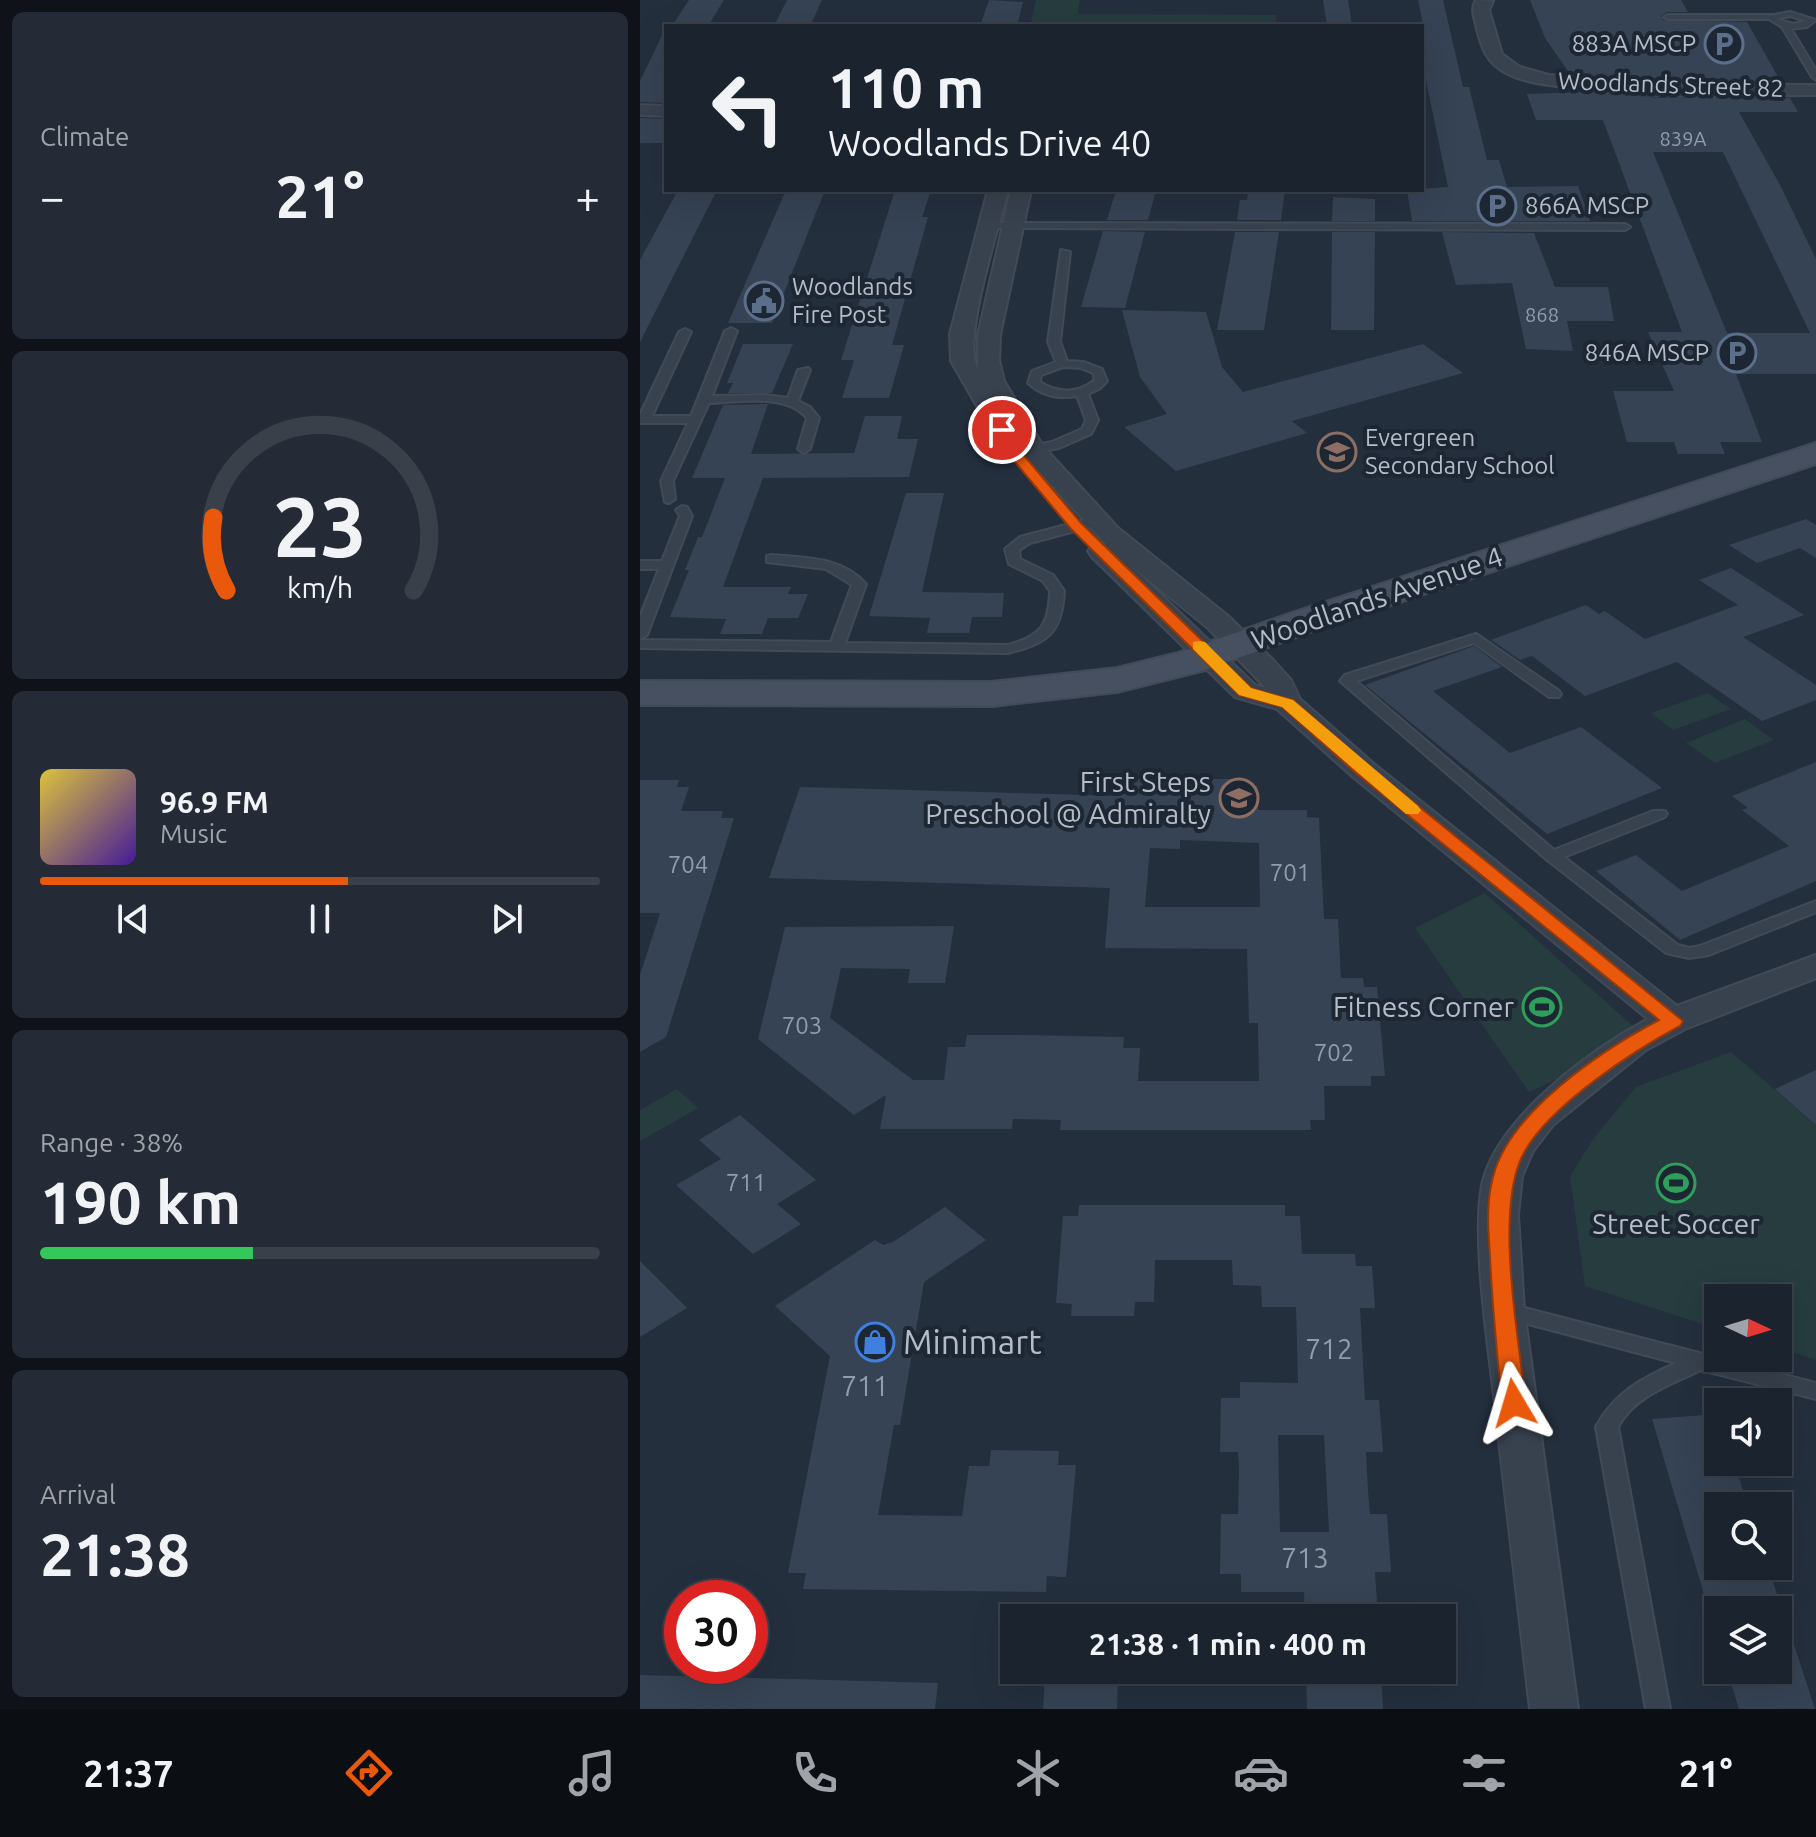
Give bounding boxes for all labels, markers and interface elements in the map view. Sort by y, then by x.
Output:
parking icon: 883A MSCP [1703,23,1745,65]
place label: 883A MSCP [1572,30,1696,57]
icon: left [696,56,800,160]
text: 110 m [828,56,984,119]
street label: Woodlands Street 82 [1558,67,1784,102]
text: Climate [40,122,129,151]
text: Woodlands Drive 40 [828,122,1151,163]
house number: 839A [1660,127,1706,150]
text: 21° [276,162,364,229]
text: − [40,172,65,221]
text: + [575,172,600,221]
parking icon: 866A MSCP [1476,185,1518,227]
place label: 866A MSCP [1525,192,1649,219]
place label: Woodlands Fire Post [792,273,913,328]
public building icon: Woodlands Fire Post [743,280,785,322]
house number: 868 [1525,303,1559,326]
parking icon: 846A MSCP [1716,332,1758,374]
place label: 846A MSCP [1585,339,1709,366]
pin [968,396,1036,464]
icon: arrive [980,408,1024,452]
place label: Evergreen Secondary School [1365,424,1555,479]
school or university icon: Evergreen Secondary School [1316,431,1358,473]
text: 23 [273,479,367,573]
street label: Woodlands Avenue 4 [1247,540,1507,655]
text: km/h [287,571,353,603]
place label: First Steps Preschool @ Admiralty [925,766,1211,829]
school or university icon: First Steps Preschool @ Admiralty [1218,777,1260,819]
text: 96.9 FM [160,785,269,819]
text: Music [160,819,227,848]
house number: 704 [668,851,708,878]
house number: 701 [1270,859,1310,886]
icon: previous [111,897,155,941]
icon: pause [298,897,342,941]
icon: next [485,897,529,941]
sports icon: Fitness Corner [1521,986,1563,1028]
place label: Fitness Corner [1333,991,1514,1022]
house number: 703 [782,1012,822,1039]
house number: 702 [1314,1039,1354,1066]
text: Range · 38% [40,1128,183,1157]
sports icon: Street Soccer [1655,1162,1697,1204]
text: 190 km [40,1168,241,1235]
house number: 711 [726,1169,766,1196]
place label: Street Soccer [1592,1208,1760,1239]
north arrow [1704,1284,1792,1372]
map controls [1704,1284,1792,1684]
shop icon: Minimart [854,1321,896,1363]
place label: Minimart [903,1322,1042,1360]
house number: 712 [1305,1333,1353,1364]
position arrow [1472,1361,1556,1445]
house number: 711 [841,1370,889,1401]
button: sound [1704,1388,1792,1476]
text: Arrival [40,1480,116,1509]
button: search [1704,1492,1792,1580]
text: 21:38 [40,1520,190,1587]
house number: 713 [1281,1542,1329,1573]
speed limit sign: 30 [664,1580,768,1684]
button: layers [1704,1596,1792,1684]
text: 21:38 · 1 min · 400 m [1089,1627,1367,1661]
icon: directions [341,1745,397,1801]
icon: music [564,1745,620,1801]
icon: phone [787,1745,843,1801]
icon: climate [1010,1745,1066,1801]
icon: car [1233,1745,1289,1801]
icon: filters [1456,1745,1512,1801]
text: 21:37 [84,1753,174,1794]
text: 21° [1679,1753,1732,1794]

